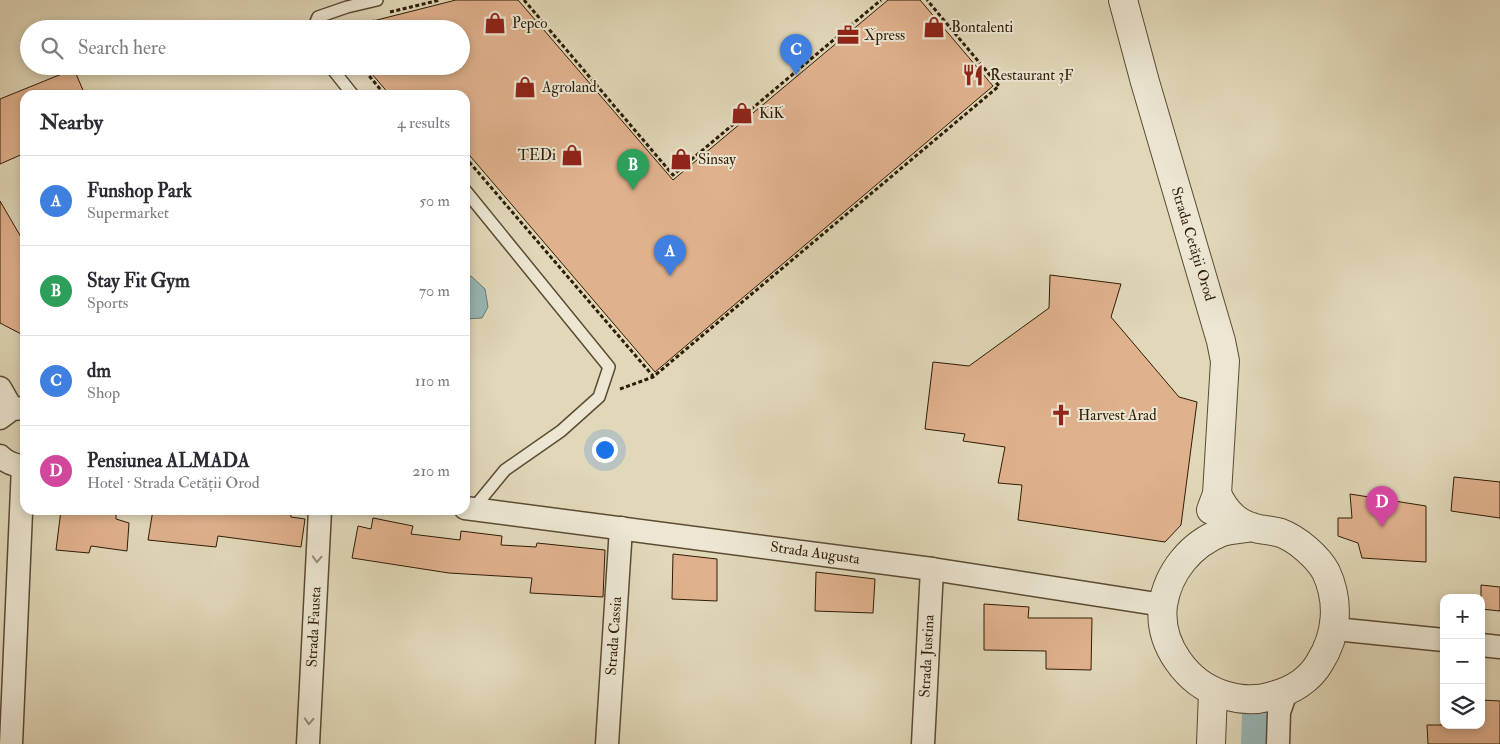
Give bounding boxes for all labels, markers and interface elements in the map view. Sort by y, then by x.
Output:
shop icon: Pepco [482,10,508,36]
place label: Pepco [512,14,547,34]
shop icon: Bontalenti [921,14,947,40]
place label: Bontalenti [951,18,1013,37]
search box [20,20,470,75]
office icon: Xpress [835,22,861,48]
place label: Xpress [864,26,905,46]
icon: search [38,34,66,62]
pin: C [780,34,812,75]
text: Search here [78,36,166,60]
restaurant icon: Restaurant 3F [960,62,986,88]
place label: Restaurant 3F [990,66,1074,85]
shop icon: Agroland [512,74,538,100]
place label: Agroland [541,78,597,97]
shop icon: KiK [729,100,755,126]
place label: KiK [759,104,784,123]
text: Nearby [40,109,103,136]
text: 4 results [397,113,450,133]
shop icon: TEDi [559,142,585,168]
place label: TEDi [518,146,556,165]
shop icon: Sinsay [668,146,694,172]
pin: B [617,149,649,190]
place label: Sinsay [698,150,736,169]
text: Funshop Park [87,179,192,203]
street label: Strada Cetății Orod [1167,185,1220,304]
text: A [51,191,61,211]
text: 50 m [419,191,450,211]
text: Supermarket [87,203,169,223]
pin: A [654,235,686,276]
text: Stay Fit Gym [87,269,190,293]
text: B [51,281,61,301]
text: 70 m [419,281,450,301]
text: Sports [87,293,128,313]
text: dm [87,359,111,383]
text: C [50,371,62,391]
text: 110 m [415,371,450,391]
text: Shop [87,383,120,403]
church icon: Harvest Arad [1048,402,1074,428]
place label: Harvest Arad [1078,406,1157,425]
your location [592,437,618,463]
text: Pensiunea ALMADA [87,449,250,473]
text: D [49,461,63,481]
text: 210 m [412,461,450,481]
text: Hotel · Strada Cetății Orod [87,473,260,493]
pin: D [1366,486,1398,527]
street label: Strada Augusta [769,537,862,569]
one-way arrow [312,555,323,563]
street label: Strada Fausta [302,585,326,668]
map controls [1440,594,1485,729]
button: + [1440,594,1485,639]
street label: Strada Cassia [602,595,626,676]
street label: Strada Justina [915,613,940,698]
button: − [1440,639,1485,684]
button: layers [1440,684,1485,729]
one-way arrow [304,717,315,725]

